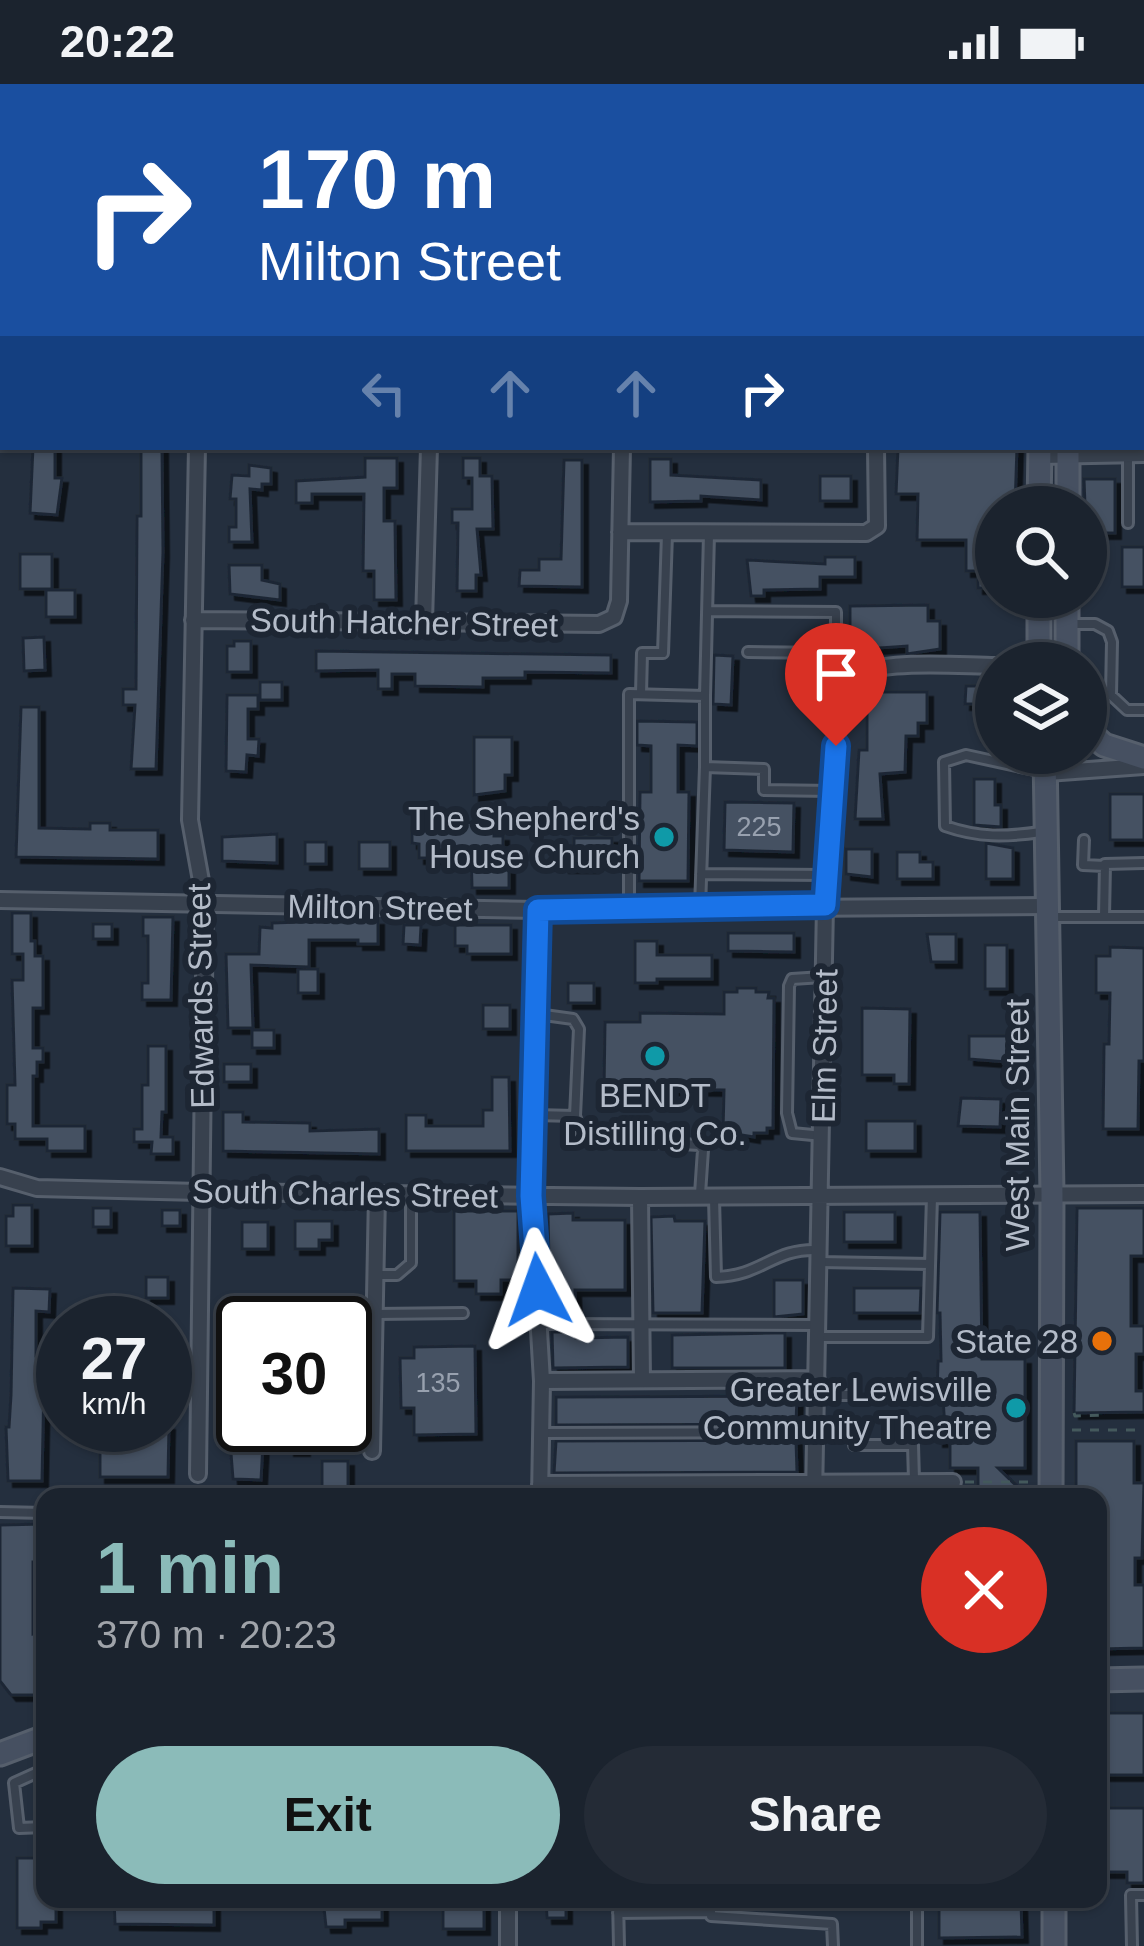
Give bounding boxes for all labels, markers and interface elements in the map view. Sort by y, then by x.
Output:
text: 20:22 [60,16,175,67]
icon: right [60,132,216,288]
text: 170 m [258,132,496,226]
text: Milton Street [258,231,561,291]
icon: left [351,360,417,426]
icon: ahead [477,360,543,426]
icon: ahead [603,360,669,426]
icon: right [729,360,795,426]
map controls [975,486,1107,774]
button: search [975,486,1107,618]
street label: South Hatcher Street [250,601,558,644]
pin [785,623,887,746]
icon: arrive [803,641,869,707]
button: layers [975,642,1107,774]
place label: The Shepherd's House Church [408,800,640,875]
house number: 225 [736,812,782,842]
marker: The Shepherd's House Church [651,824,677,850]
street label: Edwards Street [180,883,221,1109]
street label: Milton Street [287,887,473,928]
street label: Elm Street [805,969,844,1123]
street label: West Main Street [999,999,1036,1251]
marker: BENDT Distilling Co. [642,1043,668,1069]
place label: BENDT Distilling Co. [563,1077,747,1152]
street label: South Charles Street [192,1172,498,1215]
position arrow [475,1227,601,1353]
speed limit sign: 30 [216,1296,372,1452]
place label: State 28 [955,1323,1078,1360]
text: 27 [81,1325,147,1392]
marker: State 28 [1089,1328,1115,1354]
house number: 135 [415,1368,461,1398]
place label: Greater Lewisville Community Theatre [703,1371,992,1446]
text: km/h [81,1387,147,1420]
marker: Greater Lewisville Community Theatre [1003,1395,1029,1421]
button: close [921,1527,1047,1653]
text: 1 min [96,1528,284,1608]
text: 370 m · 20:23 [96,1613,337,1656]
button: Exit [96,1746,560,1884]
button: Share [584,1746,1047,1884]

